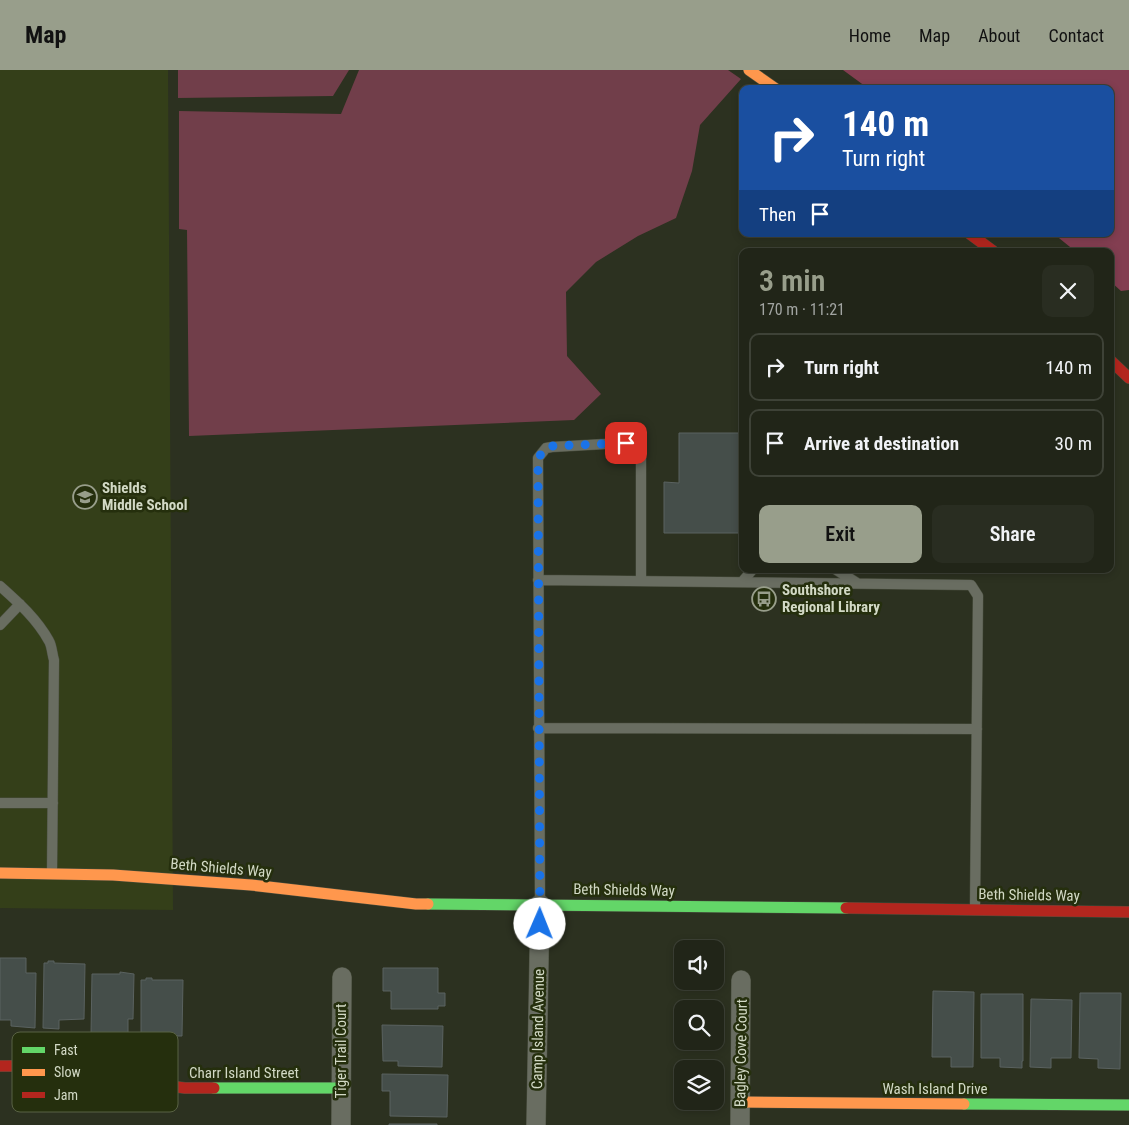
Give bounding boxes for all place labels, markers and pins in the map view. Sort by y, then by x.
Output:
pin [605,422,647,464]
place label: Shields Middle School [102,479,188,514]
school or university icon: Shields Middle School [72,484,98,510]
place label: Southshore Regional Library [782,581,880,616]
bus stop icon: Southshore Regional Library [751,586,777,612]

